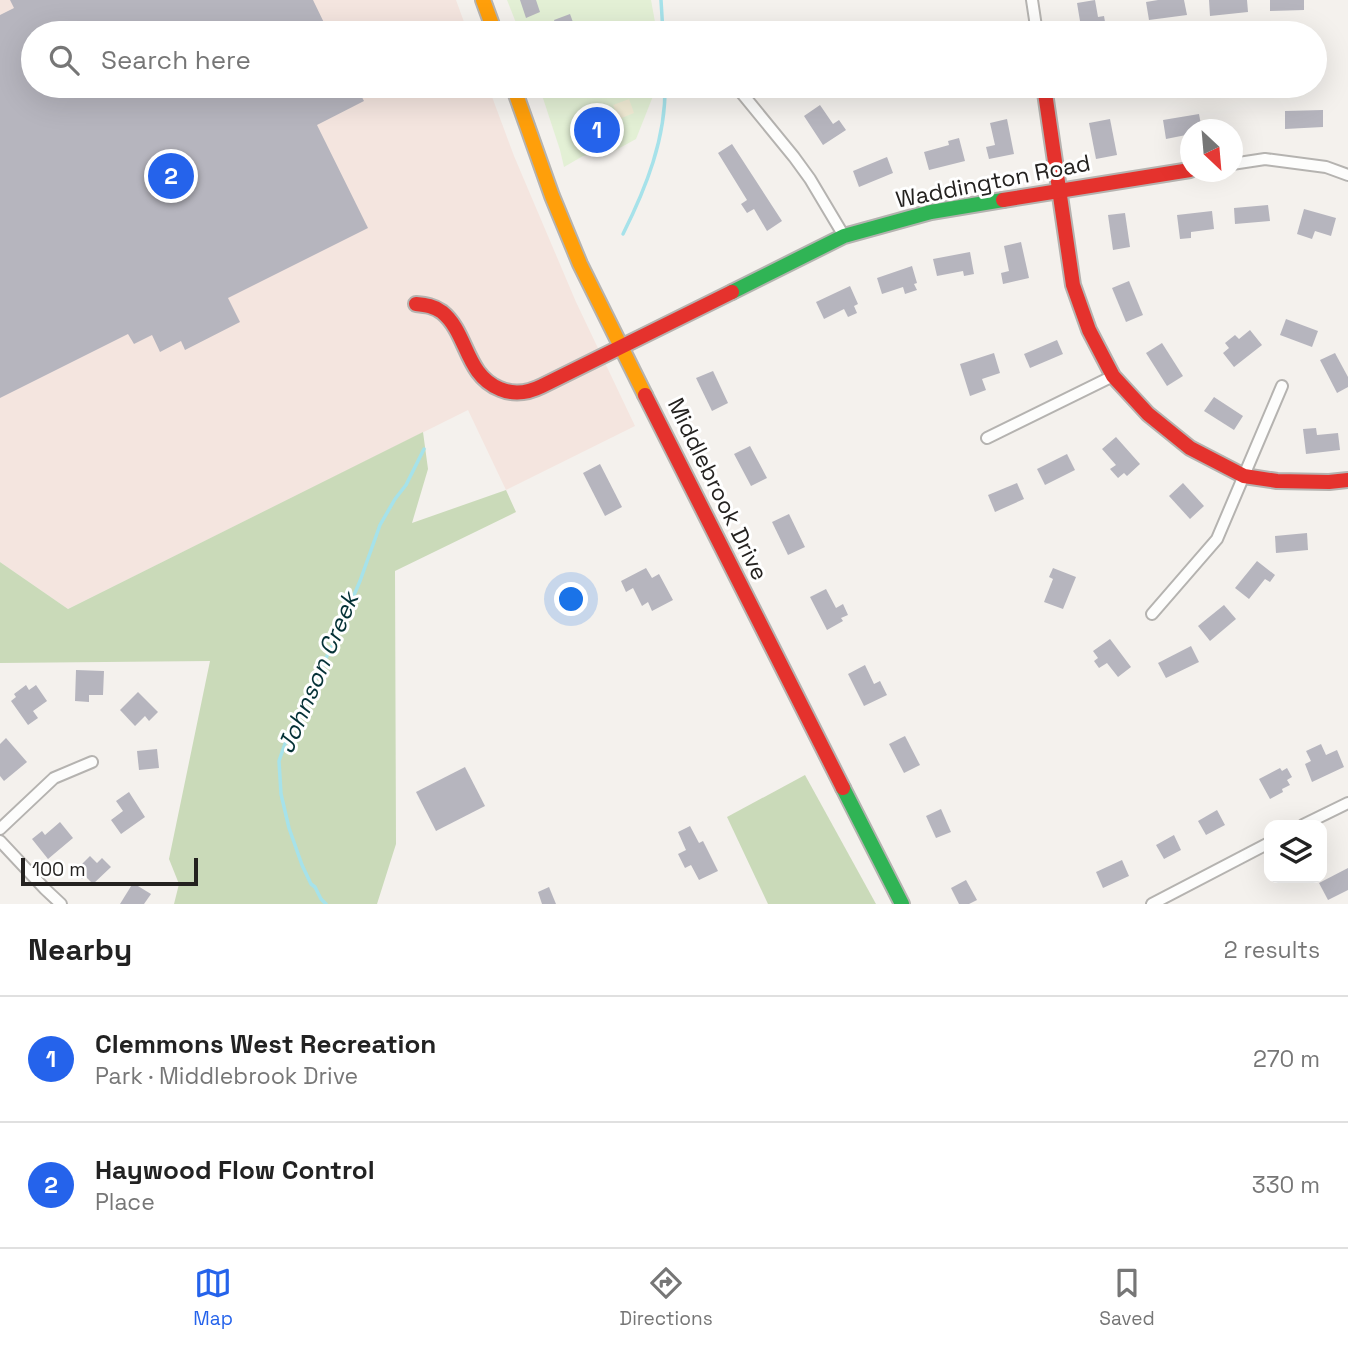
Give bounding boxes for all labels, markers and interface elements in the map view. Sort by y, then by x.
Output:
search box [21,21,1327,98]
icon: search [45,41,83,79]
text: Search here [101,43,251,77]
pin: 1 [574,104,620,156]
north arrow [1180,119,1243,182]
street label: Waddington Road [893,147,1093,215]
pin: 2 [148,150,194,202]
street label: Middlebrook Drive [661,393,775,585]
your location [554,582,588,616]
water label: Johnson Creek [270,585,367,758]
map controls [1264,820,1327,883]
button: layers [1264,820,1327,883]
scale bar [21,855,198,887]
text: 100 m [32,857,86,882]
text: Nearby [28,930,132,969]
text: 2 results [1224,935,1320,965]
text: Clemmons West Recreation [95,1027,436,1061]
text: 1 [46,1044,56,1074]
text: 270 m [1253,1044,1320,1074]
text: Park · Middlebrook Drive [95,1061,358,1091]
text: Haywood Flow Control [95,1153,375,1187]
text: 2 [44,1170,58,1200]
text: 330 m [1252,1170,1320,1200]
text: Place [95,1187,155,1217]
tab: Map [193,1264,233,1331]
tab: Directions [620,1264,713,1331]
tab: Saved [1099,1264,1155,1331]

